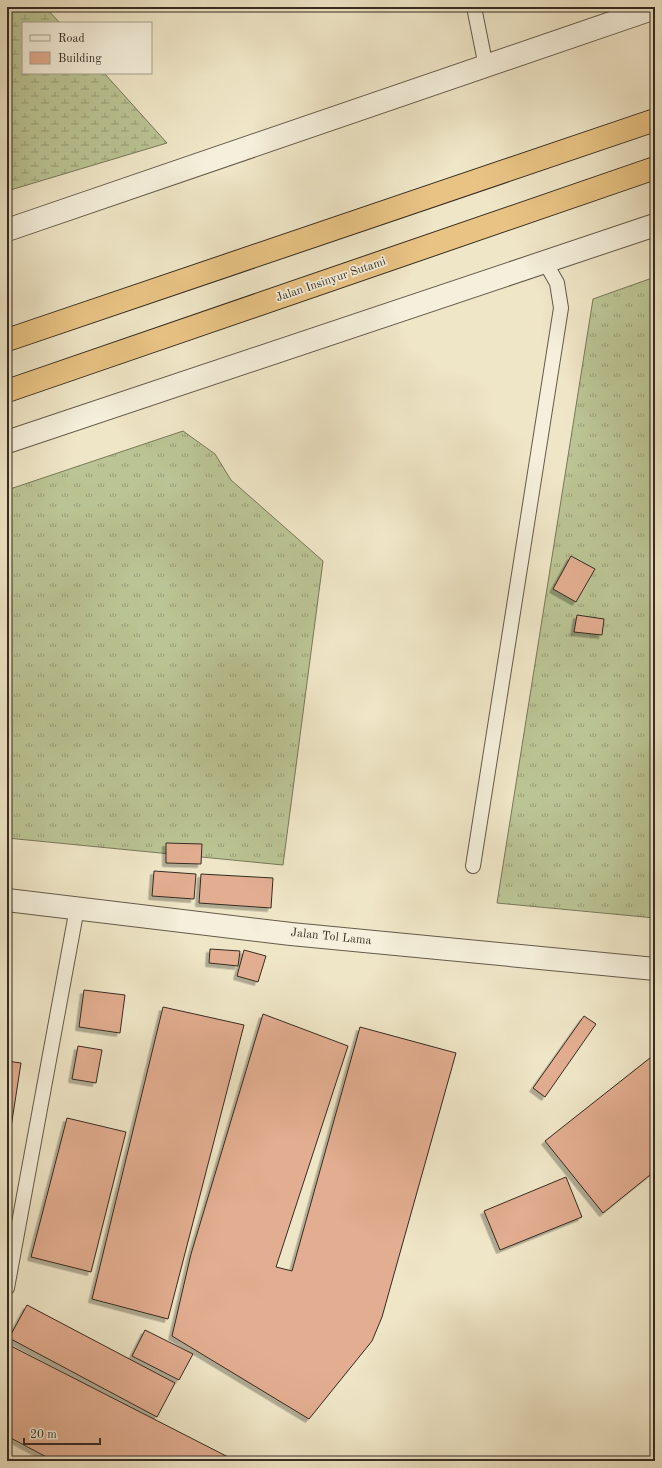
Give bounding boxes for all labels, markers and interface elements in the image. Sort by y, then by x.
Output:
legend [22,22,152,74]
text: Road [58,33,85,45]
text: Building [58,53,102,65]
street label: Jalan Insinyur Sutami [275,256,387,304]
street label: Jalan Tol Lama [290,927,372,947]
scale bar [24,1420,100,1446]
text: 20 m [30,1429,57,1441]

